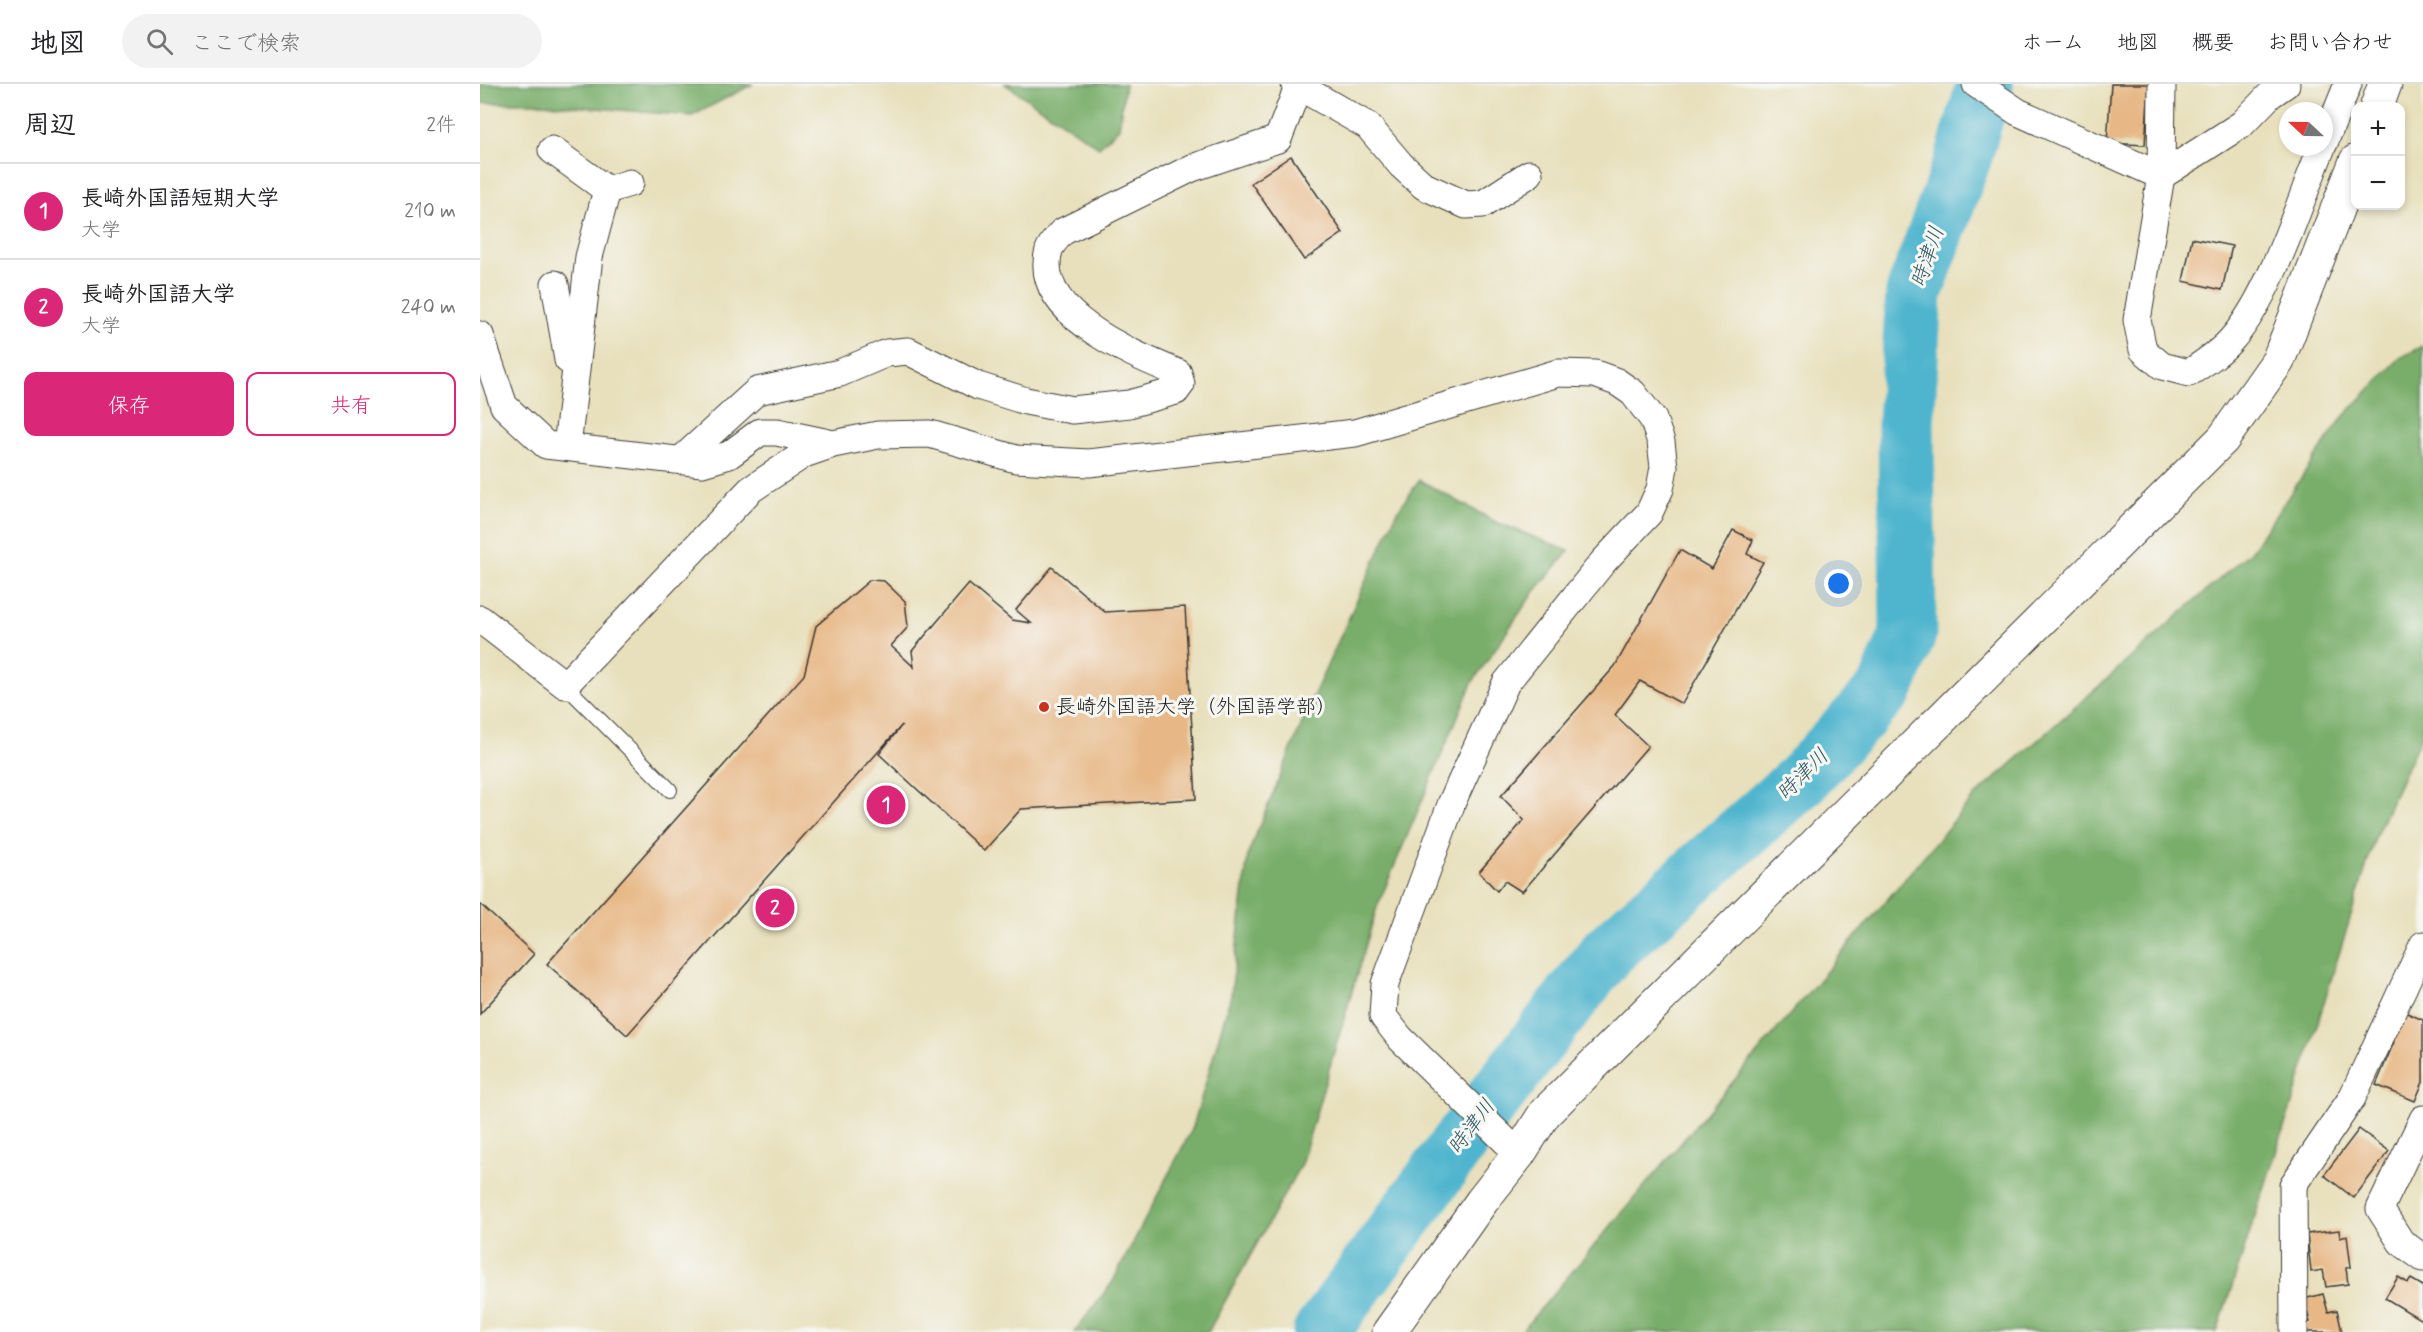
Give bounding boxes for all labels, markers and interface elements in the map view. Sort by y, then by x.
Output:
search box [122,14,542,68]
icon: search [143,25,176,58]
text: 地図 [30,26,86,63]
text: ホーム [2022,29,2084,57]
text: 地図 [2117,29,2159,57]
text: 概要 [2192,29,2234,57]
text: お問い合わせ [2267,29,2393,57]
text: ここで検索 [191,30,301,58]
north arrow [2279,102,2333,156]
map controls [2351,102,2405,210]
button: + [2351,102,2405,156]
text: 周辺 [24,109,76,143]
text: 2件 [426,112,456,139]
button: − [2351,156,2405,210]
text: 長崎外国語短期大学 [81,185,279,213]
text: 1 [39,198,48,225]
text: 210 m [404,198,456,225]
text: 大学 [81,217,121,244]
water label: 時津川 [1905,223,1951,291]
text: 長崎外国語大学 [81,281,235,309]
text: 2 [39,294,48,321]
text: 240 m [401,294,456,321]
text: 大学 [81,313,121,340]
button: 保存 [24,372,234,436]
button: 共有 [246,372,456,436]
your location [1824,569,1853,598]
place label: 長崎外国語大学（外国語学部） [1056,694,1336,721]
marker: 長崎外国語大学（外国語学部） [1037,700,1051,714]
water label: 時津川 [1771,743,1835,807]
pin: 1 [866,782,906,828]
pin: 2 [756,886,794,930]
water label: 時津川 [1442,1093,1502,1161]

